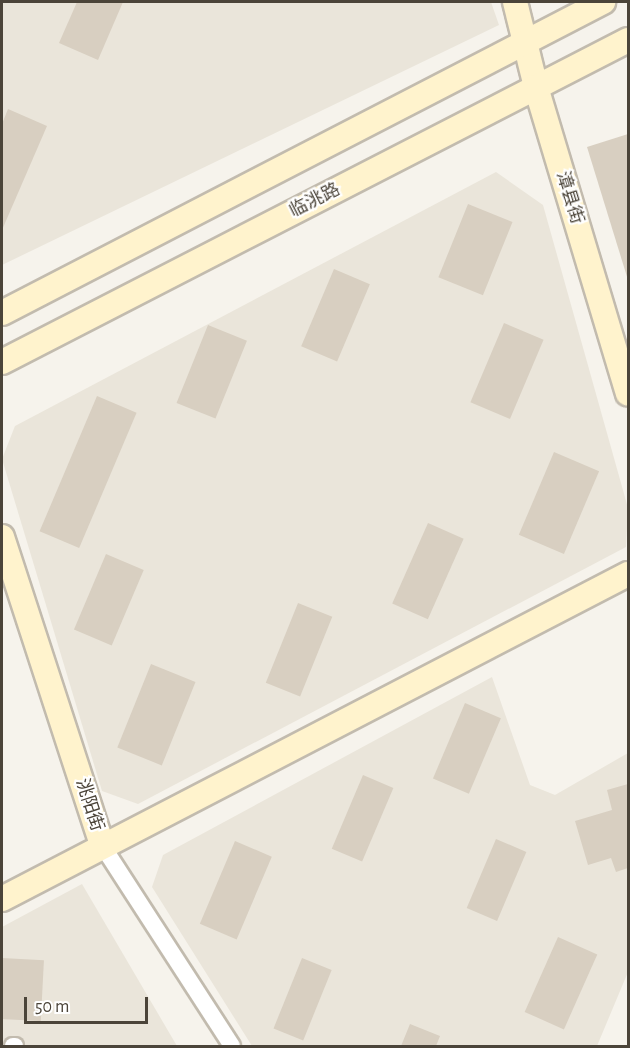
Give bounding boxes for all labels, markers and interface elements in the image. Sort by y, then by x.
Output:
street label: 漳县街 [551,169,587,227]
street label: 临洮路 [286,179,344,223]
street label: 洮阳街 [70,776,108,834]
scale bar [27,985,152,1023]
text: 50 m [35,998,69,1016]

